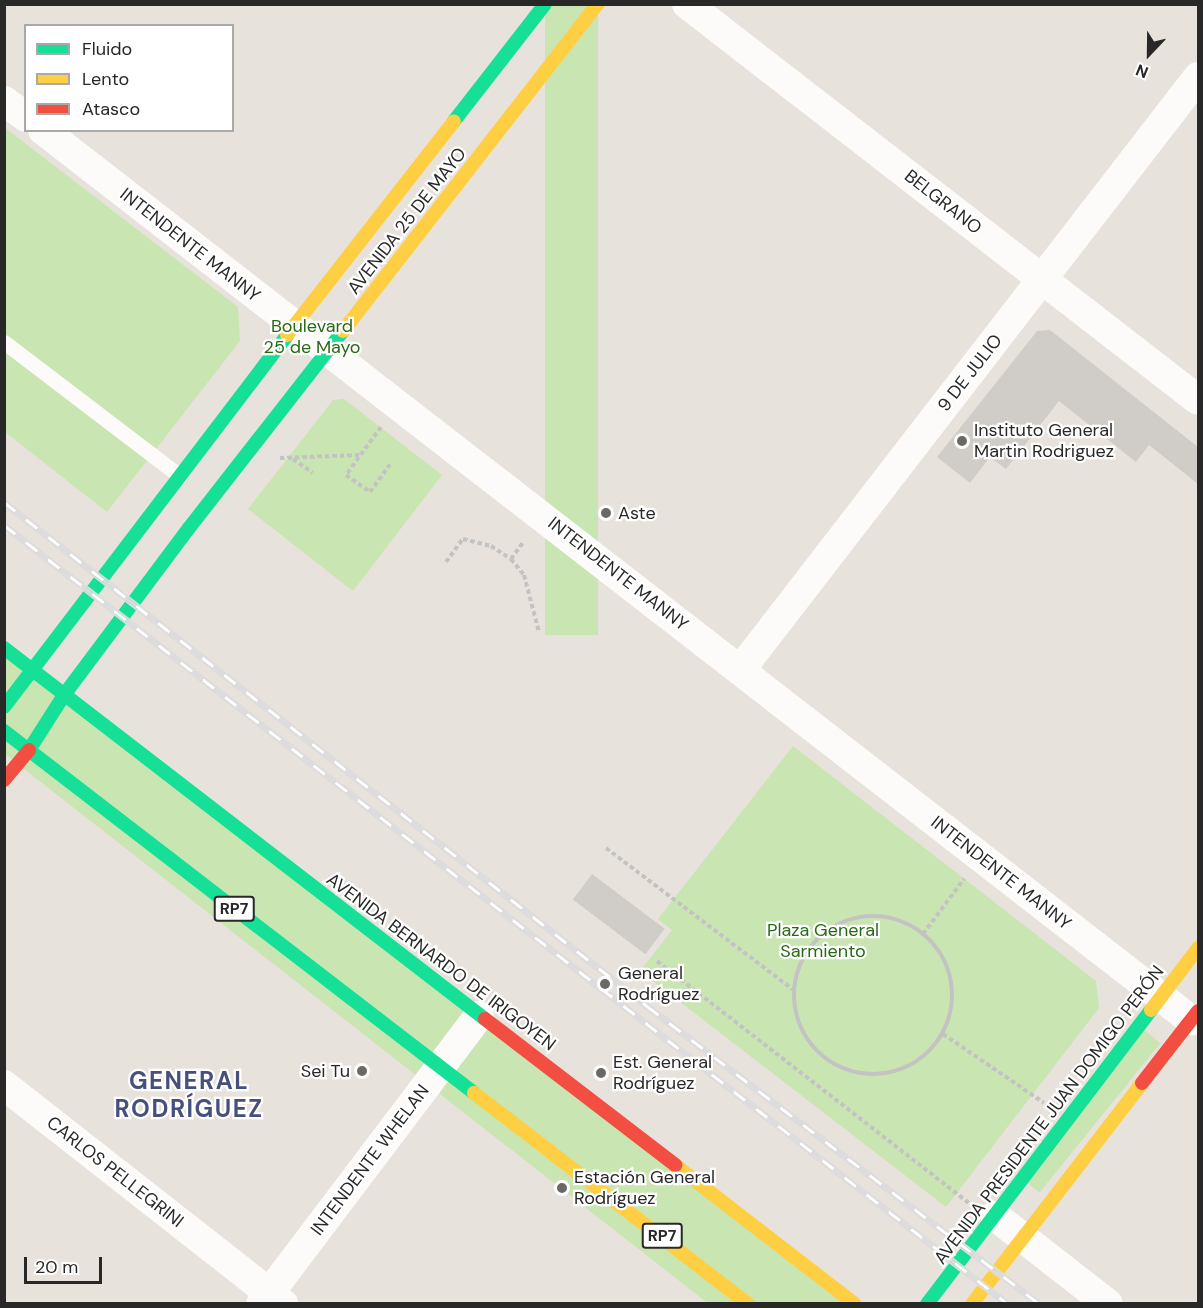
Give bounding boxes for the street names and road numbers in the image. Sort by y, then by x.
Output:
street label: AVENIDA 25 DE MAYO [343,143,471,299]
street label: BELGRANO [900,165,986,239]
street label: INTENDENTE MANNY [116,184,264,306]
street label: 9 DE JULIO [933,330,1007,416]
street label: INTENDENTE MANNY [544,513,692,635]
street label: INTENDENTE MANNY [927,812,1075,934]
street label: AVENIDA BERNARDO DE IRIGOYEN [322,869,560,1055]
road number: RP7 [213,896,255,922]
street label: AVENIDA PRESIDENTE JUAN DOMIGO PERÓN [930,961,1168,1269]
street label: INTENDENTE WHELAN [306,1080,434,1240]
street label: CARLOS PELLEGRINI [42,1112,188,1232]
road number: RP7 [641,1223,683,1249]

